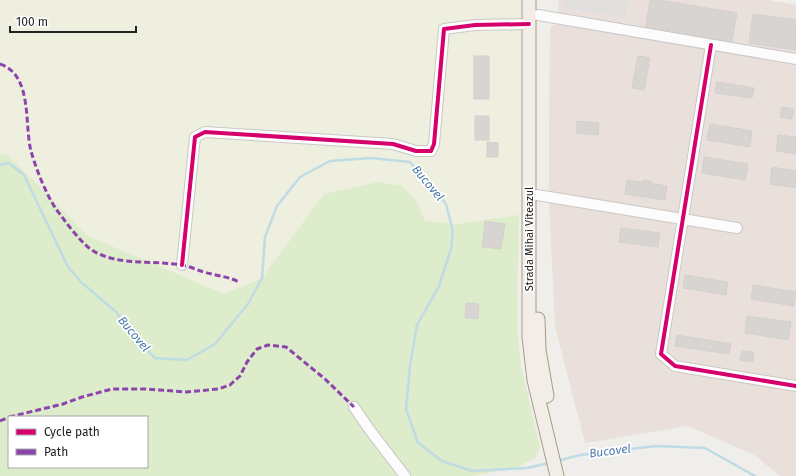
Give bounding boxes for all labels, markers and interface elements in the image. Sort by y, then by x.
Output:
scale bar [10,8,136,34]
text: 100 m [16,15,48,29]
water label: Bucovel [409,162,447,204]
street label: Strada Mihai Viteazul [523,187,536,291]
water label: Bucovel [115,313,153,355]
legend [8,416,148,468]
text: Cycle path [44,425,100,439]
water label: Bucovel [588,441,632,461]
text: Path [44,445,68,459]

